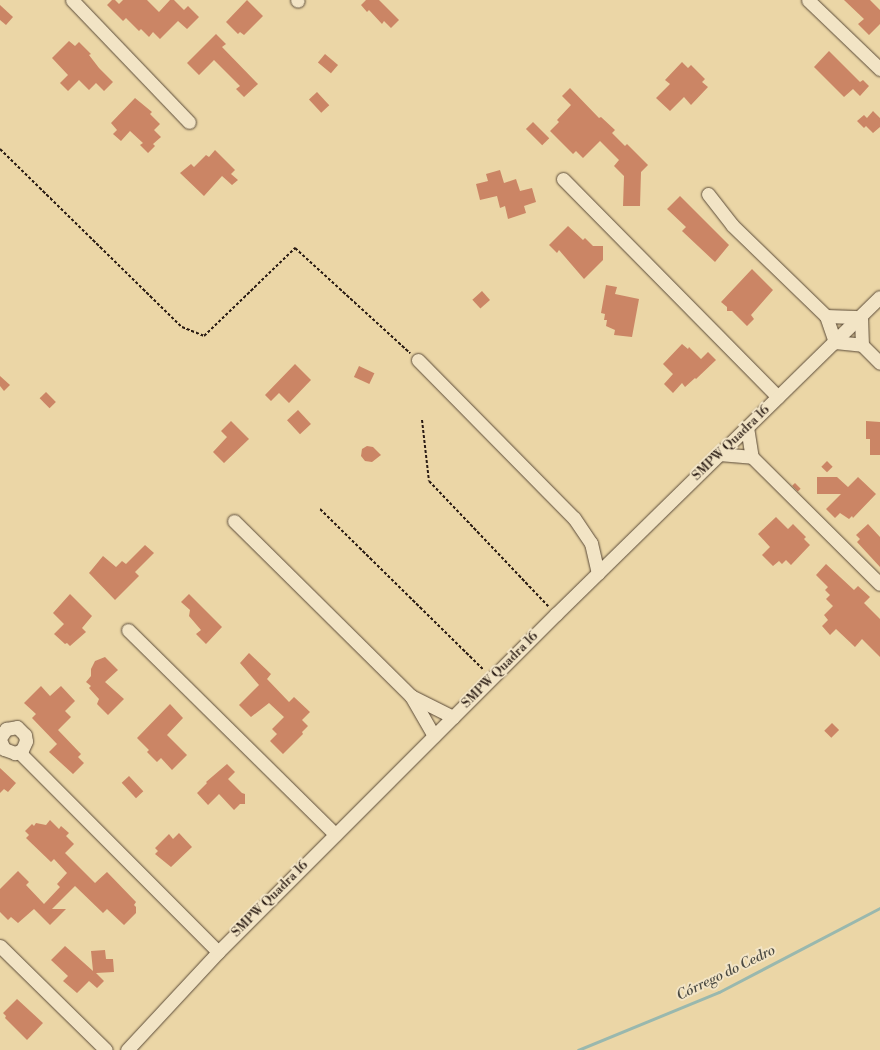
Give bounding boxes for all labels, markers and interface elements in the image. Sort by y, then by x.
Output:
street label: SMPW Quadra 16 [689,402,773,484]
street label: SMPW Quadra 16 [459,629,541,711]
street label: SMPW Quadra 16 [229,858,311,940]
water label: Córrego do Cedro [674,942,778,1004]

